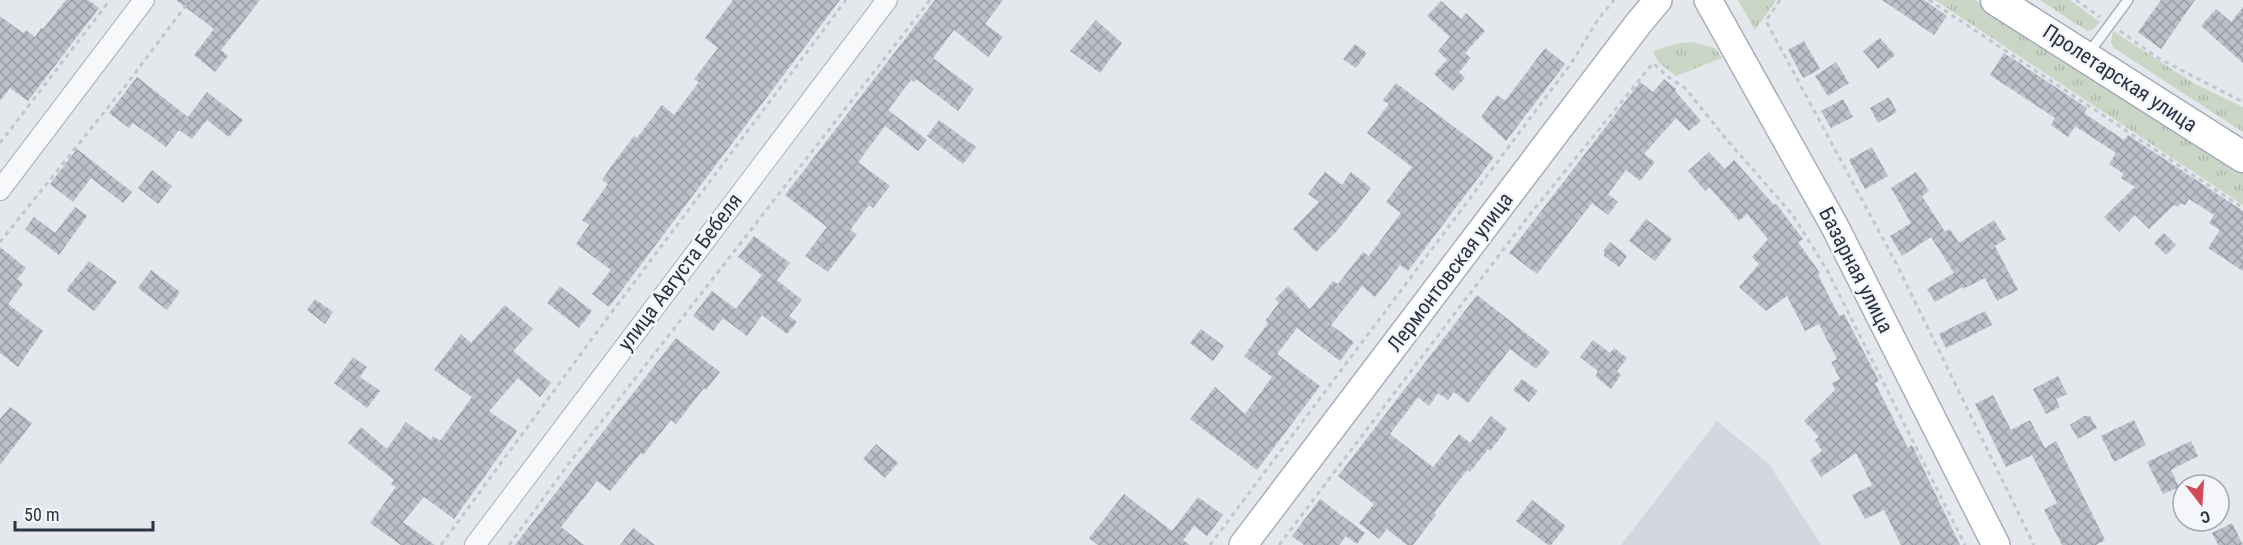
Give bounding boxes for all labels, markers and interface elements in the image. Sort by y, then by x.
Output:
street label: Пролетарская улица [2038,19,2202,137]
street label: Лермонтовская улица [1382,188,1518,356]
street label: улица Августа Бебеля [613,189,747,355]
street label: Базарная улица [1814,203,1898,337]
north arrow [2171,473,2231,533]
scale bar [15,494,153,532]
text: 50 m [24,504,59,525]
text: С [2198,506,2212,527]

